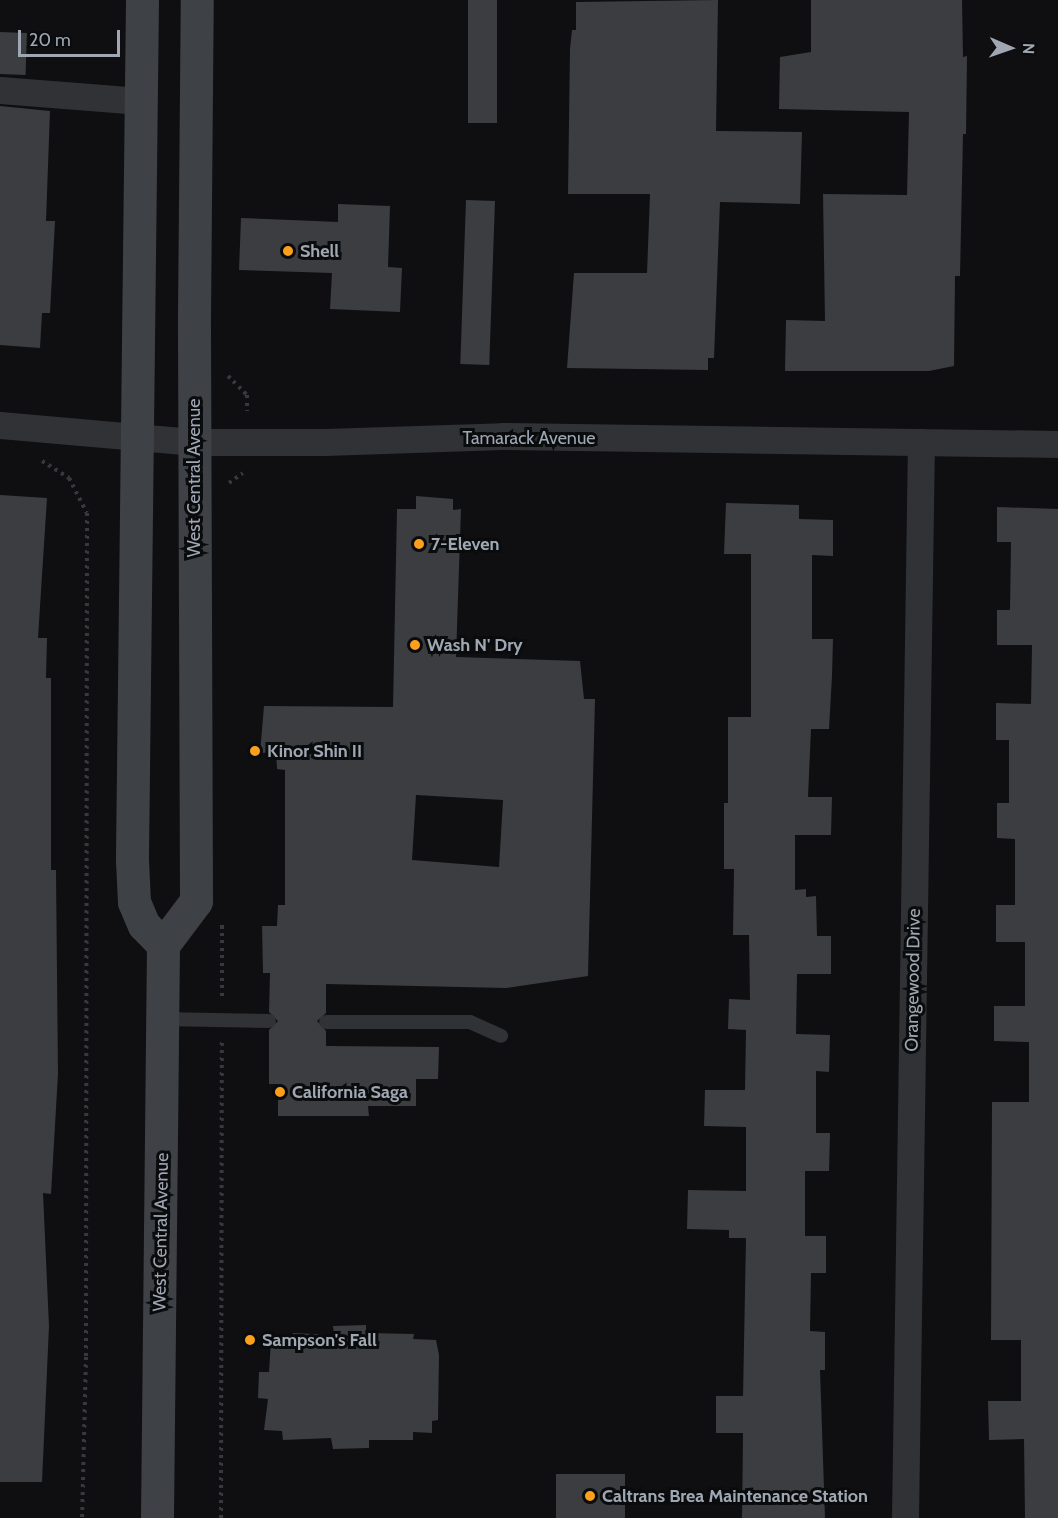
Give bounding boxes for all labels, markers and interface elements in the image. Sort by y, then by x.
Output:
scale bar [21,18,123,56]
north arrow [980,18,1040,78]
text: 20 m [29,29,71,51]
text: N [1019,43,1038,55]
place label: Shell [300,240,339,262]
marker: Shell [281,244,295,258]
street label: West Central Avenue [183,399,205,557]
street label: Tamarack Avenue [462,427,596,449]
place label: 7-Eleven [431,533,499,555]
marker: 7-Eleven [412,537,426,551]
place label: Wash N' Dry [427,634,523,656]
marker: Wash N' Dry [408,638,422,652]
place label: Kinor Shin II [267,740,362,762]
marker: Kinor Shin II [248,744,262,758]
street label: Orangewood Drive [901,908,925,1052]
place label: California Saga [292,1081,408,1103]
marker: California Saga [273,1085,287,1099]
street label: West Central Avenue [149,1152,173,1312]
place label: Sampson's Fall [262,1329,377,1351]
marker: Sampson's Fall [243,1333,257,1347]
place label: Caltrans Brea Maintenance Station [602,1485,868,1507]
marker: Caltrans Brea Maintenance Station [583,1489,597,1503]

